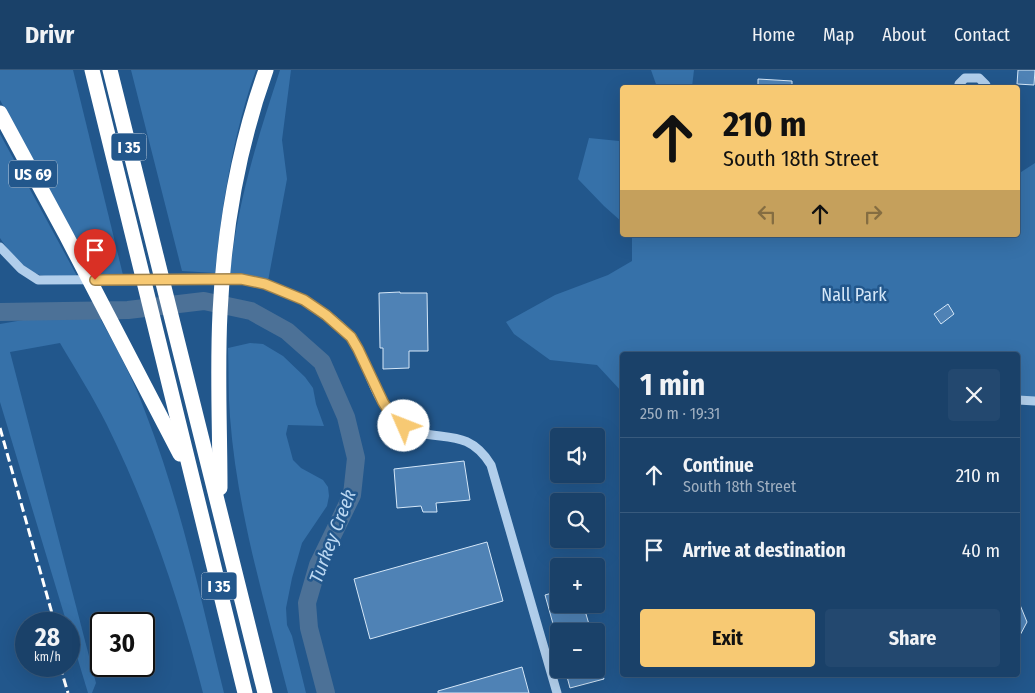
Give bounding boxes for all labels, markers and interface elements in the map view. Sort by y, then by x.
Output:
text: Drivr [25,21,74,49]
text: Home [752,24,795,46]
text: Map [823,24,854,46]
text: About [882,24,926,46]
text: Contact [954,24,1010,46]
text: 210 m [723,103,807,145]
icon: ahead [640,105,705,170]
road number: I 35 [112,134,146,160]
text: South 18th Street [723,145,879,172]
road number: US 69 [9,160,57,188]
icon: left [753,200,781,228]
icon: ahead [806,200,834,228]
icon: right [859,200,887,228]
pin [74,229,116,280]
icon: arrive [81,236,109,264]
park label: Nall Park [821,284,887,306]
text: 1 min [640,367,705,403]
button: close [948,369,1000,421]
position arrow [377,399,429,451]
text: 250 m · 19:31 [640,404,720,423]
map controls [550,428,605,678]
button: sound [550,428,605,483]
text: Continue [683,454,754,477]
icon: ahead [640,461,668,489]
text: 210 m [956,464,1000,487]
text: South 18th Street [683,477,796,496]
water label: Turkey Creek [304,486,361,586]
button: search [550,493,605,548]
icon: arrive [640,536,668,564]
text: Arrive at destination [683,539,846,562]
text: 40 m [962,539,1000,562]
button: + [550,558,605,613]
road number: I 35 [202,572,236,600]
button: Exit [640,609,815,667]
button: Share [825,609,1000,667]
speed limit sign: 30 [90,612,155,677]
text: 28 [35,623,60,653]
button: − [550,623,605,678]
text: km/h [34,650,61,664]

